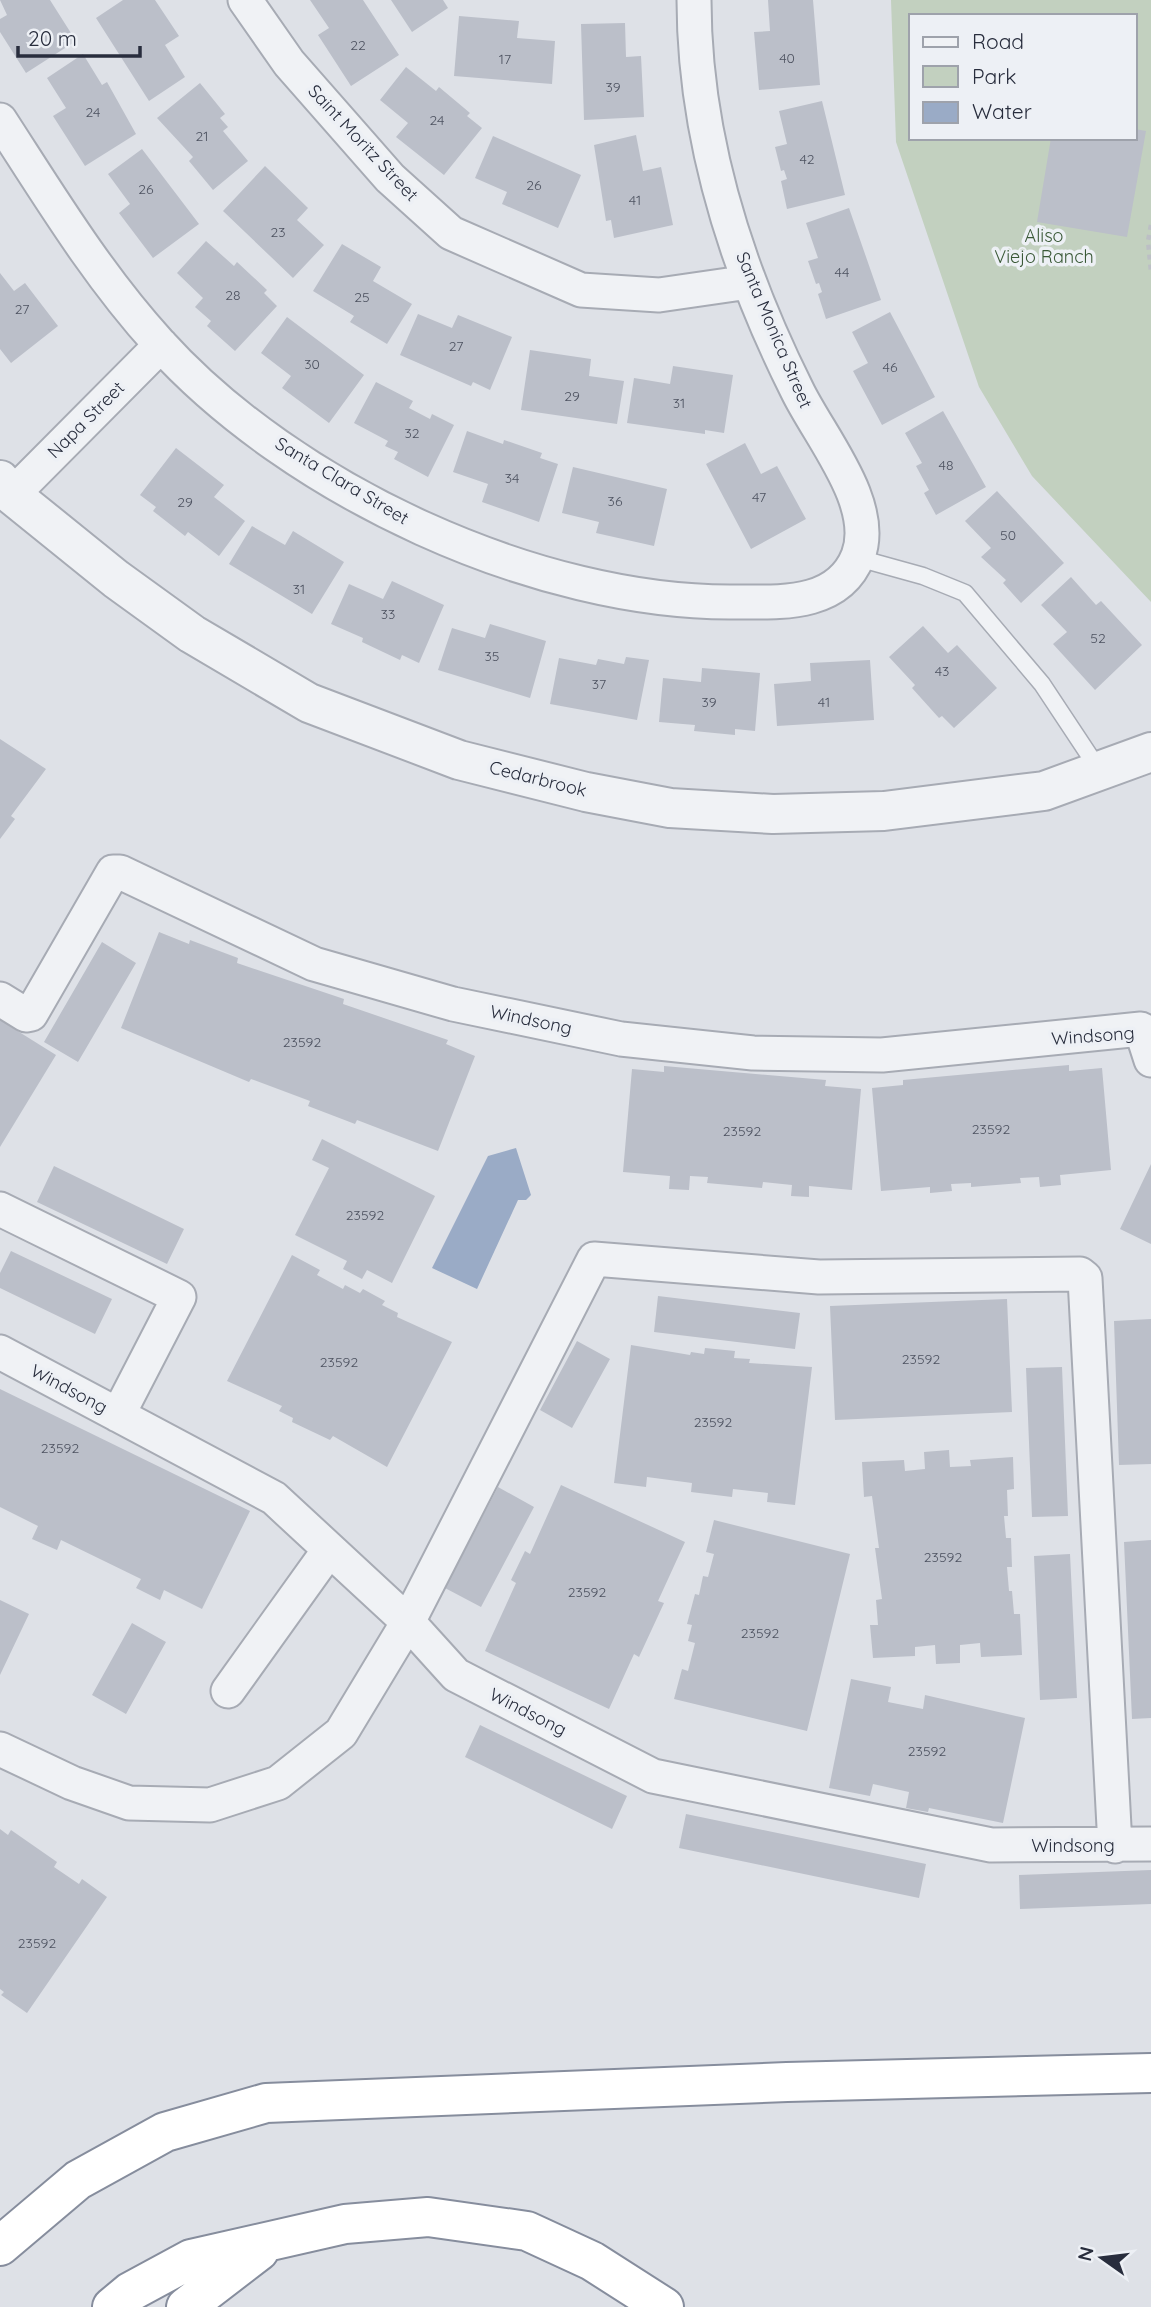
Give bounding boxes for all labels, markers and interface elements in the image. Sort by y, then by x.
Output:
scale bar [18,14,140,58]
legend [909,14,1137,140]
text: 20 m [28,25,77,51]
text: Road [972,28,1024,54]
house number: 22 [350,36,366,54]
house number: 40 [779,49,795,67]
house number: 17 [499,50,511,68]
text: Park [972,63,1016,89]
house number: 39 [605,78,621,96]
street label: Saint Moritz Street [303,79,423,206]
text: Water [972,98,1032,124]
house number: 24 [86,103,100,121]
house number: 24 [430,111,444,129]
house number: 21 [196,127,208,145]
house number: 42 [799,150,815,168]
house number: 26 [526,176,542,194]
house number: 26 [138,180,154,198]
house number: 41 [629,191,641,209]
house number: 23 [270,223,286,241]
park label: Aliso Viejo Ranch [994,224,1094,268]
street label: Santa Monica Street [731,248,818,411]
house number: 44 [835,263,849,281]
house number: 28 [225,286,241,304]
house number: 25 [354,288,370,306]
house number: 27 [15,300,29,318]
house number: 27 [449,337,463,355]
house number: 30 [304,355,320,373]
house number: 46 [883,358,898,376]
street label: Napa Street [42,376,129,463]
house number: 29 [564,387,580,405]
house number: 31 [673,394,685,412]
house number: 32 [404,424,420,442]
street label: Santa Clara Street [271,432,413,530]
house number: 48 [939,456,953,474]
house number: 34 [505,469,519,487]
house number: 47 [752,488,766,506]
house number: 36 [608,492,623,510]
house number: 29 [177,493,193,511]
house number: 50 [1000,526,1016,544]
house number: 31 [293,580,305,598]
house number: 33 [381,605,395,623]
house number: 52 [1090,629,1106,647]
house number: 35 [485,647,499,665]
house number: 43 [935,662,949,680]
house number: 37 [592,675,606,693]
house number: 39 [701,693,717,711]
house number: 41 [818,693,830,711]
street label: Cedarbrook [487,755,589,802]
street label: Windsong [488,1000,574,1039]
street label: Windsong [1051,1021,1135,1050]
house number: 23592 [283,1033,321,1051]
house number: 23592 [972,1120,1010,1138]
house number: 23592 [723,1122,761,1140]
house number: 23592 [346,1206,384,1224]
house number: 23592 [902,1350,940,1368]
house number: 23592 [320,1353,358,1371]
street label: Windsong [27,1359,112,1418]
house number: 23592 [694,1413,732,1431]
house number: 23592 [41,1439,79,1457]
house number: 23592 [924,1548,962,1566]
house number: 23592 [568,1583,606,1601]
house number: 23592 [741,1624,779,1642]
street label: Windsong [486,1682,571,1741]
house number: 23592 [908,1742,946,1760]
street label: Windsong [1031,1834,1115,1857]
house number: 23592 [18,1934,56,1952]
north arrow [1067,2223,1137,2293]
text: N [1072,2244,1099,2264]

